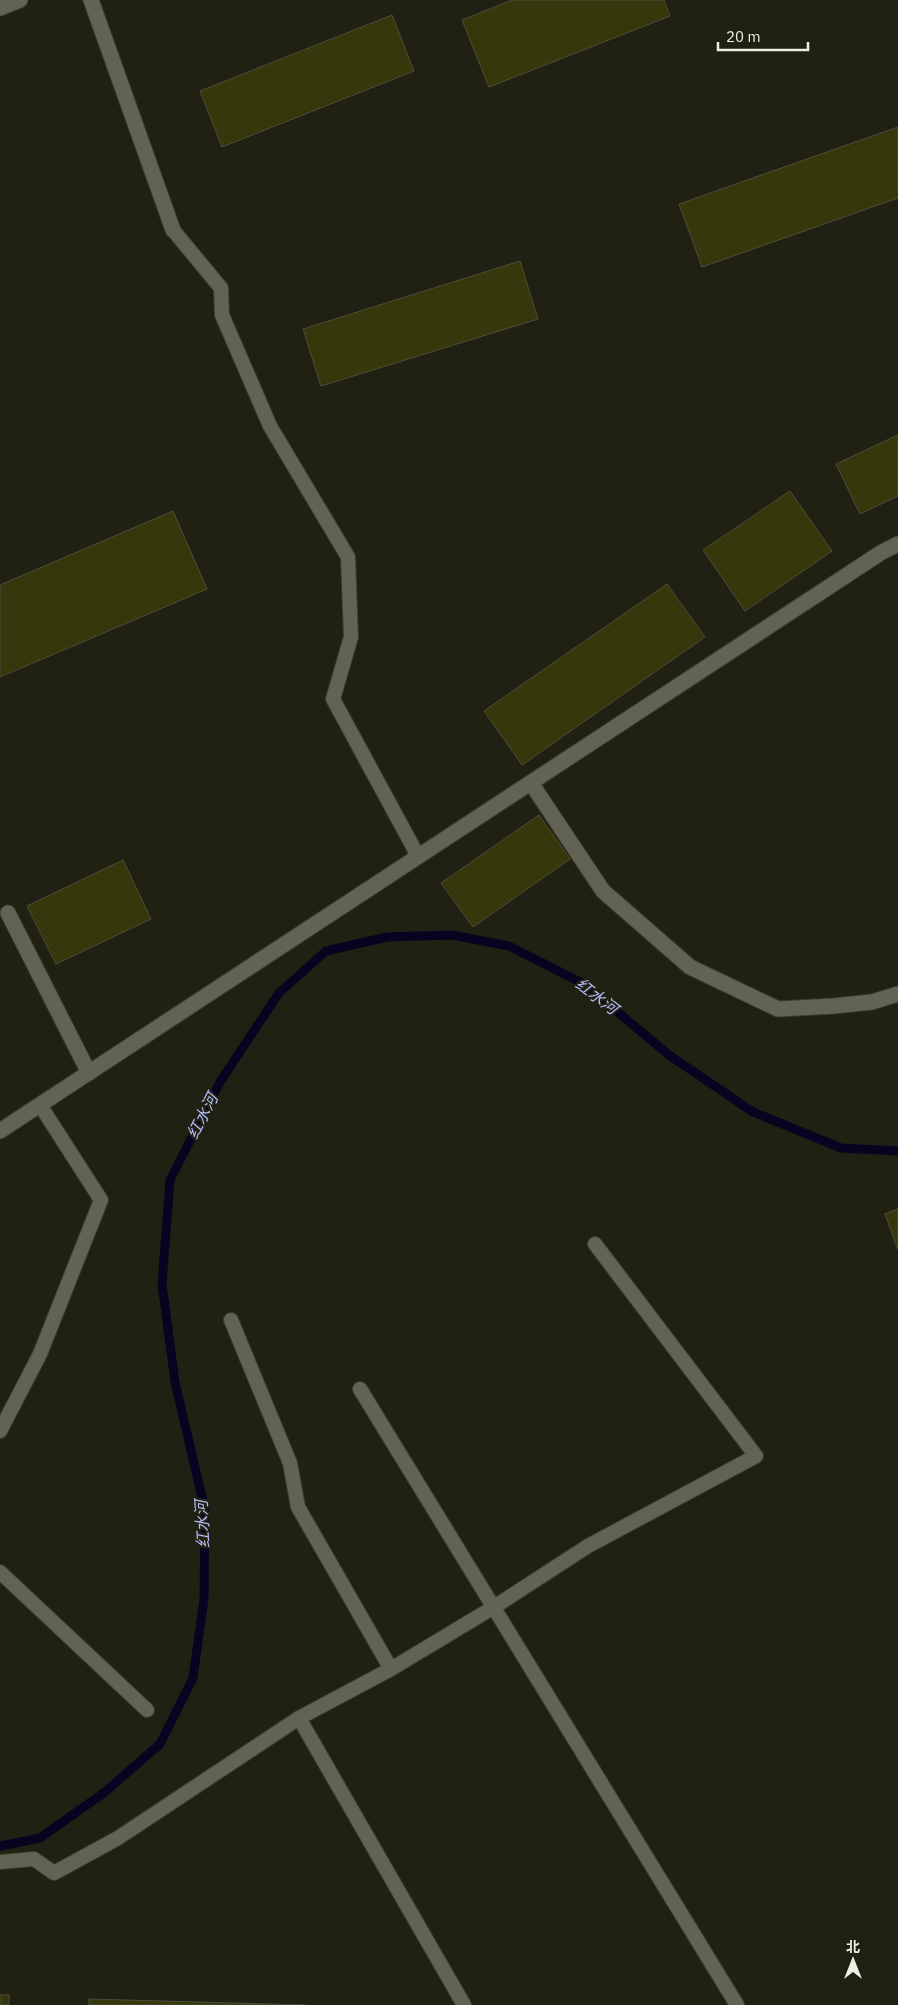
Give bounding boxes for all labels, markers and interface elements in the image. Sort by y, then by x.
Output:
scale bar [718,20,808,52]
text: 20 m [726,27,761,46]
water label: 红水河 [572,974,625,1020]
water label: 红水河 [182,1087,223,1142]
water label: 红水河 [191,1497,213,1548]
north arrow [828,1935,878,1985]
text: 北 [846,1938,860,1956]

